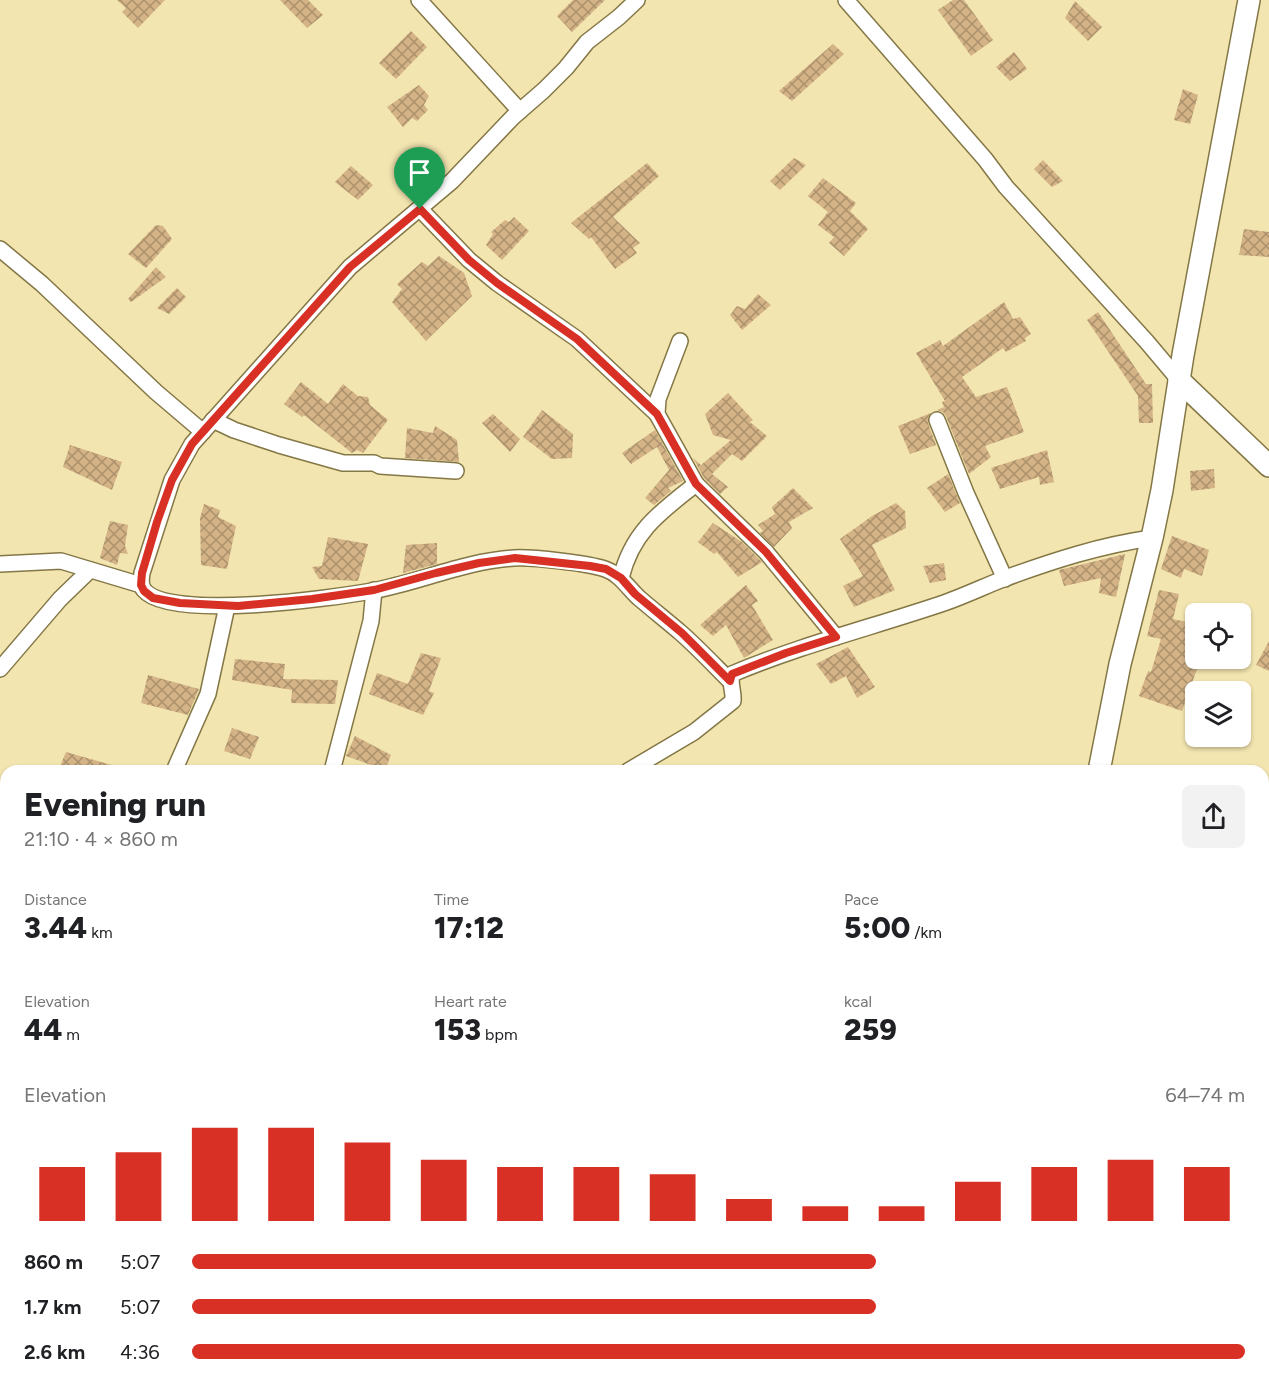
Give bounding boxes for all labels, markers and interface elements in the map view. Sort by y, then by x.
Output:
pin [394,147,445,209]
icon: arrive [403,156,436,189]
map controls [1185,603,1251,747]
button: locate [1185,603,1251,669]
button: layers [1185,681,1251,747]
text: Evening run [24,785,206,824]
button: share [1182,785,1245,848]
text: 21:10 · 4 × 860 m [24,827,178,851]
text: Distance [24,890,87,909]
text: Time [434,890,469,909]
text: Pace [844,890,879,909]
text: 3.44 [24,909,87,946]
text: 17:12 [434,909,504,946]
text: 5:00 [844,909,910,946]
text: km [87,923,113,942]
text: /km [910,923,942,942]
text: Elevation [24,992,90,1011]
text: Heart rate [434,992,507,1011]
text: kcal [844,992,872,1011]
text: 44 [24,1011,62,1048]
text: 153 [434,1011,481,1048]
text: 259 [844,1011,897,1048]
text: m [62,1025,80,1044]
text: bpm [481,1025,518,1044]
text: Elevation [24,1083,106,1107]
text: 64–74 m [1165,1083,1245,1107]
text: 860 m [24,1250,83,1274]
text: 5:07 [120,1250,160,1274]
text: 1.7 km [24,1295,81,1319]
text: 5:07 [120,1295,160,1319]
text: 2.6 km [24,1340,85,1364]
text: 4:36 [120,1340,160,1364]

